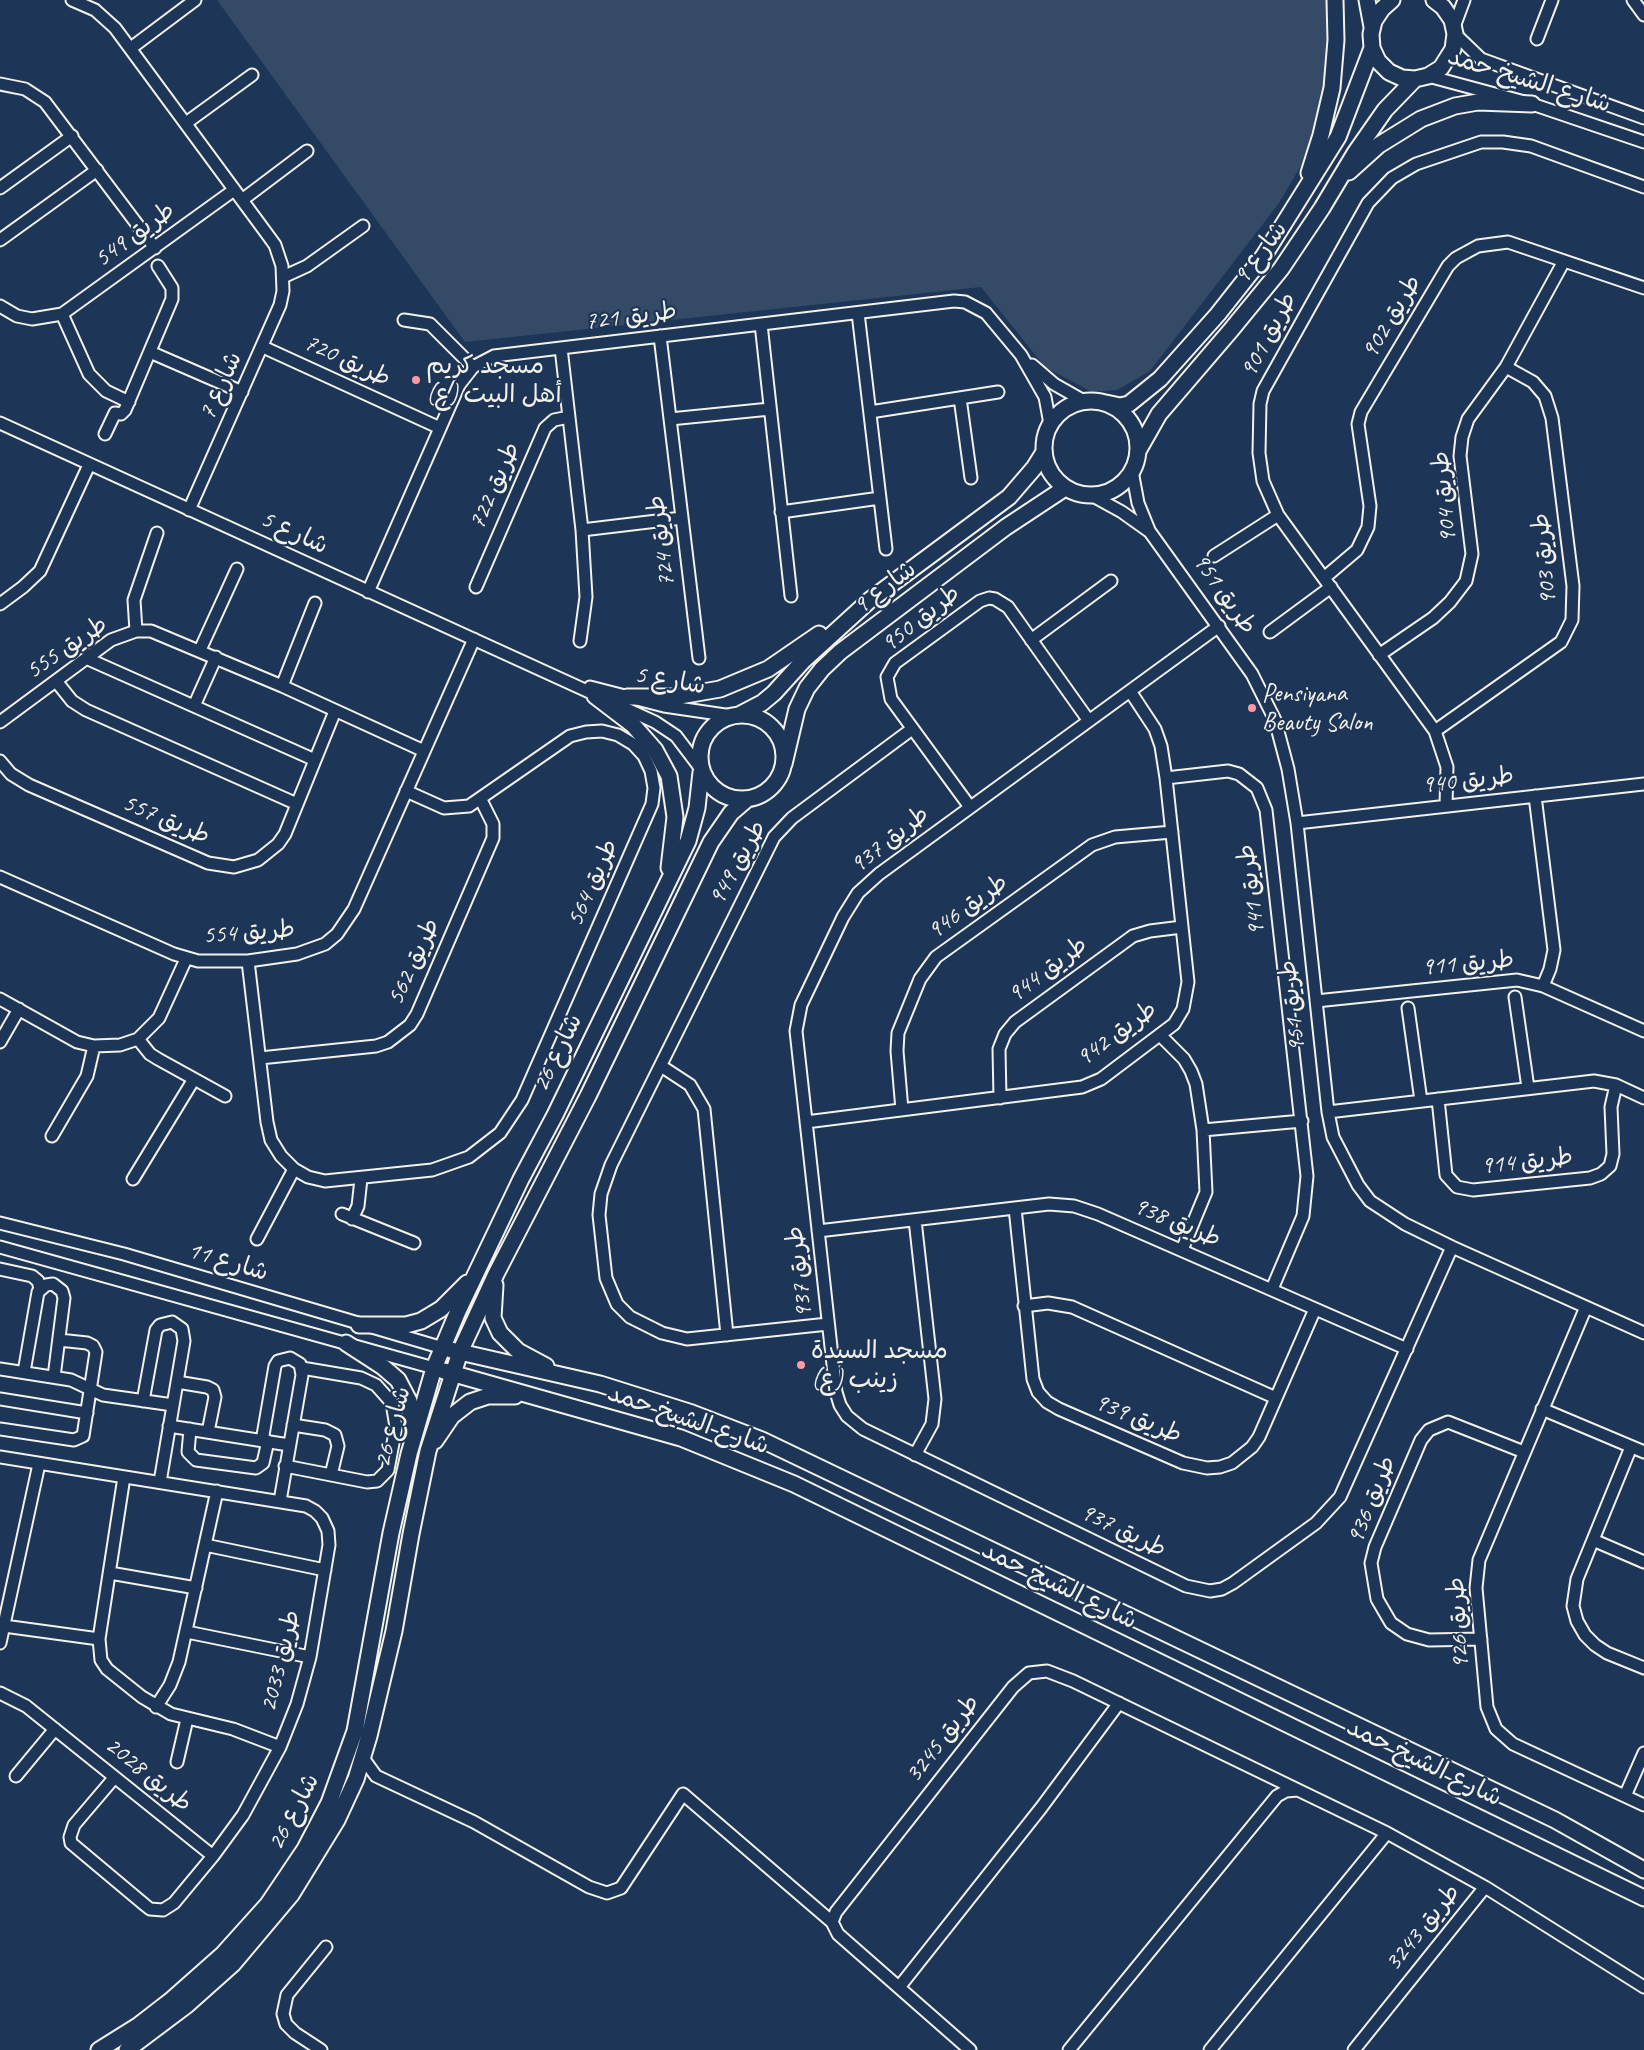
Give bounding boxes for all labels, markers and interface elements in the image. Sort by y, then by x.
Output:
street label: شارع الشيخ حمد [1444,42,1614,120]
street label: طريق 549 [89,196,181,274]
street label: شارع 9 [1228,215,1294,291]
street label: طريق 902 [1355,270,1429,364]
street label: طريق 901 [1234,287,1304,383]
street label: طريق 721 [583,296,679,338]
street label: طريق 720 [299,328,395,394]
street label: شارع 7 [193,347,249,425]
place label: مسجد كريم أهل البيت (ع) [426,351,562,410]
marker: مسجد كريم أهل البيت (ع) [410,374,422,386]
street label: طريق 722 [463,438,527,534]
street label: طريق 904 [1426,450,1464,544]
street label: طريق 724 [641,493,683,589]
street label: شارع 5 [255,504,333,562]
street label: طريق 903 [1526,512,1564,606]
street label: طريق 951 [1185,548,1263,640]
street label: شارع 9 [847,555,923,621]
street label: طريق 950 [875,579,967,659]
street label: طريق 555 [20,610,114,686]
street label: شارع 5 [632,660,708,702]
place label: Pensiyana Beauty Salon [1262,679,1372,738]
marker: Pensiyana Beauty Salon [1246,702,1258,714]
street label: طريق 940 [1421,761,1515,801]
street label: طريق 557 [118,788,214,852]
street label: طريق 937 [844,800,936,880]
street label: طريق 949 [703,815,773,911]
street label: طريق 564 [561,835,625,931]
street label: طريق 941 [1231,842,1273,938]
street label: طريق 946 [922,868,1014,946]
street label: طريق 562 [381,914,447,1010]
street label: طريق 554 [202,915,296,951]
street label: طريق 944 [1002,930,1094,1010]
street label: طريق 911 [1421,945,1515,983]
street label: طريق 951 [1273,959,1313,1053]
street label: طريق 942 [1071,995,1163,1073]
street label: شارع 26 [526,1009,590,1097]
street label: طريق 914 [1480,1142,1574,1182]
street label: طريق 938 [1129,1191,1225,1255]
street label: طريق 937 [780,1225,820,1319]
street label: شارع 11 [184,1236,272,1288]
place label: مسجد السيدة زينب (ع) [811,1336,948,1395]
marker: مسجد السيدة زينب (ع) [795,1359,807,1371]
street label: شارع الشيخ حمد [603,1378,773,1462]
street label: شارع 26 [368,1383,418,1471]
street label: طريق 939 [1090,1387,1186,1451]
street label: طريق 936 [1341,1452,1403,1548]
street label: طريق 937 [1075,1497,1171,1565]
street label: شارع الشيخ حمد [976,1535,1142,1637]
street label: طريق 926 [1442,1576,1476,1670]
street label: طريق 2033 [254,1607,308,1715]
street label: طريق 3245 [899,1689,987,1789]
street label: شارع الشيخ حمد [1341,1712,1507,1814]
street label: طريق 2028 [98,1731,198,1819]
street label: شارع 26 [261,1768,327,1856]
street label: طريق 3243 [1379,1878,1467,1978]

